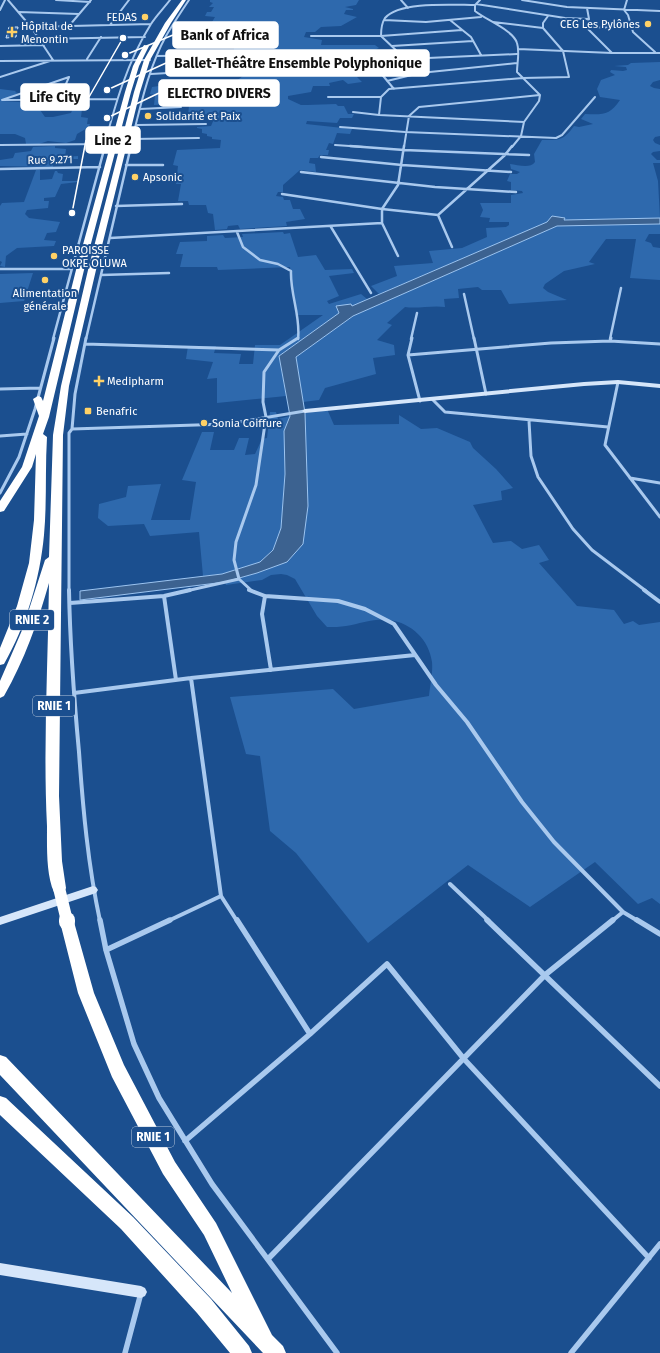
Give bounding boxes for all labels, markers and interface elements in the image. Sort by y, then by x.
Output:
place label: FEDAS [106,11,137,24]
marker: FEDAS [140,12,150,22]
place label: CEG Les Pylônes [560,18,640,31]
marker: CEG Les Pylônes [643,19,653,29]
place label: Hôpital de Menontin [21,20,73,46]
callout: Bank of Africa [173,22,278,48]
marker: Hôpital de Menontin [6,26,18,38]
text: Bank of Africa [181,27,270,44]
callout: Ballet-Théâtre Ensemble Polyphonique [166,50,429,76]
text: Ballet-Théâtre Ensemble Polyphonique [174,55,422,72]
callout: ELECTRO DIVERS [159,80,279,106]
callout: Life City [21,84,89,110]
text: ELECTRO DIVERS [167,85,271,102]
text: Life City [29,89,82,106]
place label: Solidarité et Paix [156,110,241,123]
marker: Solidarité et Paix [143,111,153,121]
callout: Line 2 [86,127,140,153]
text: Line 2 [94,132,132,149]
street label: Rue 9.271 [27,153,73,167]
place label: Apsonic [143,171,182,184]
marker: Apsonic [130,172,140,182]
place label: PAROISSE OKPE OLUWA [62,244,127,270]
marker: PAROISSE OKPE OLUWA [49,251,59,261]
marker: Alimentation générale [40,275,50,285]
place label: Alimentation générale [13,287,77,313]
place label: Medipharm [107,375,164,388]
marker: Medipharm [94,376,104,386]
place label: Benafric [96,405,137,418]
marker: Benafric [83,406,93,416]
place label: Sonia Coiffure [212,417,282,430]
marker: Sonia Coiffure [199,418,209,428]
road number: RNIE 2 [10,610,54,630]
road number: RNIE 1 [33,696,75,716]
road number: RNIE 1 [132,1127,174,1147]

